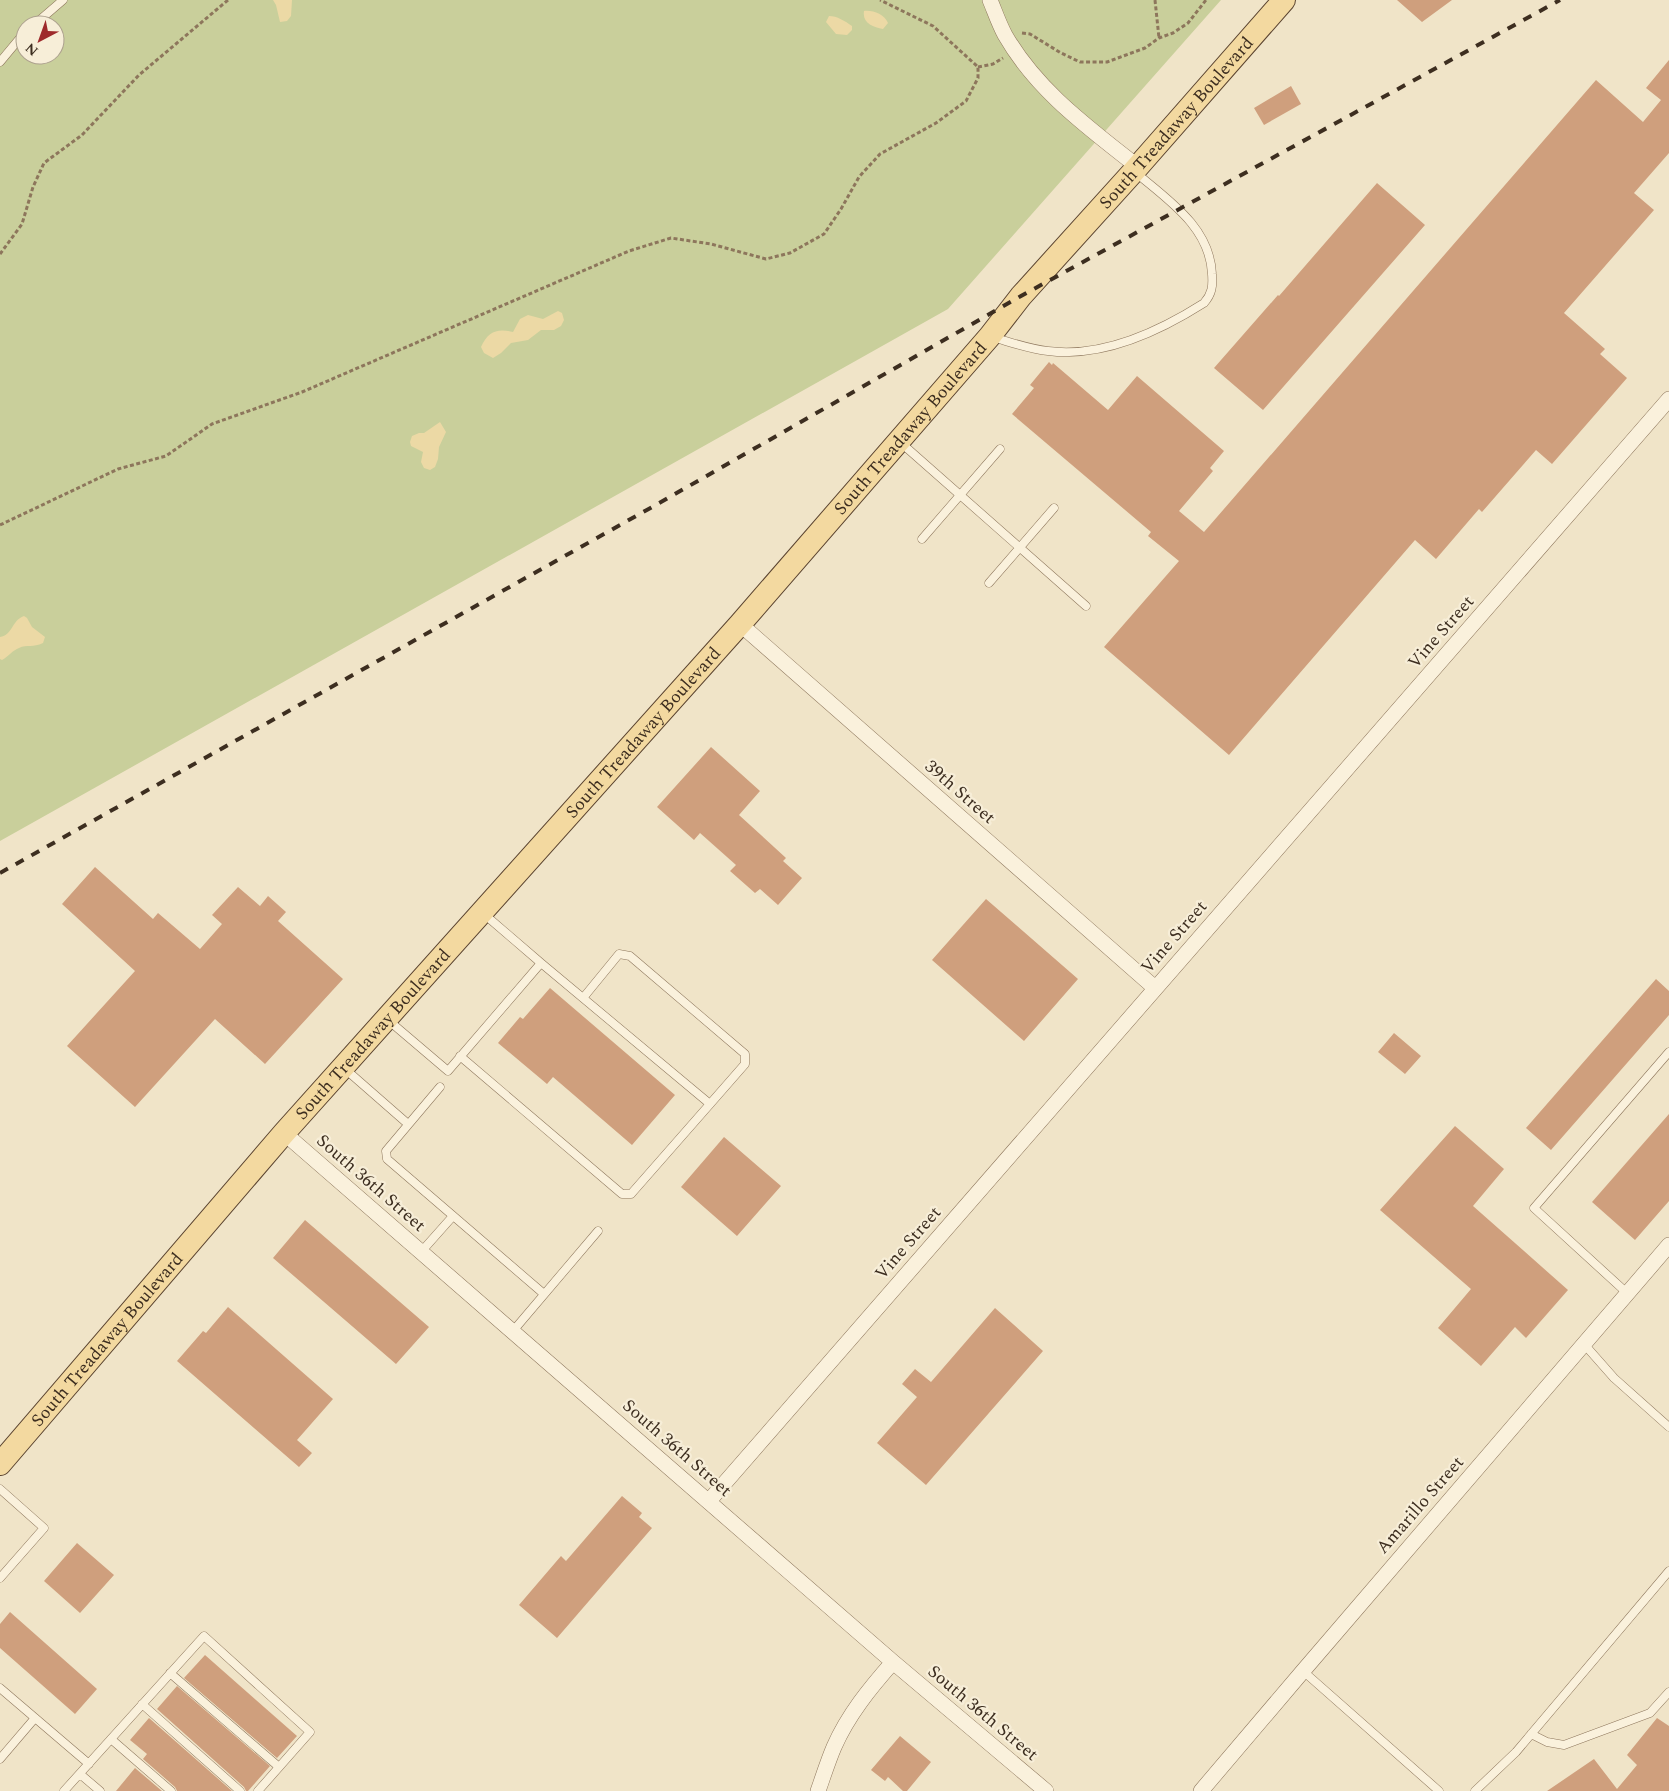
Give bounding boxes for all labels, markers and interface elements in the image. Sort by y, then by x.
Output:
north arrow [15,15,65,65]
street label: South Treadaway Boulevard [1092,30,1260,215]
text: N [21,38,43,61]
street label: South Treadaway Boulevard [827,335,993,521]
street label: Vine Street [1401,589,1481,675]
street label: South Treadaway Boulevard [559,641,727,824]
street label: 39th Street [918,753,1002,831]
street label: Vine Street [1134,894,1214,980]
street label: South Treadaway Boulevard [288,942,457,1126]
street label: South 36th Street [310,1128,432,1238]
street label: Vine Street [868,1200,948,1286]
street label: South Treadaway Boulevard [24,1246,189,1433]
street label: South 36th Street [616,1393,738,1503]
street label: Amarillo Street [1370,1450,1470,1560]
street label: South 36th Street [922,1658,1044,1768]

